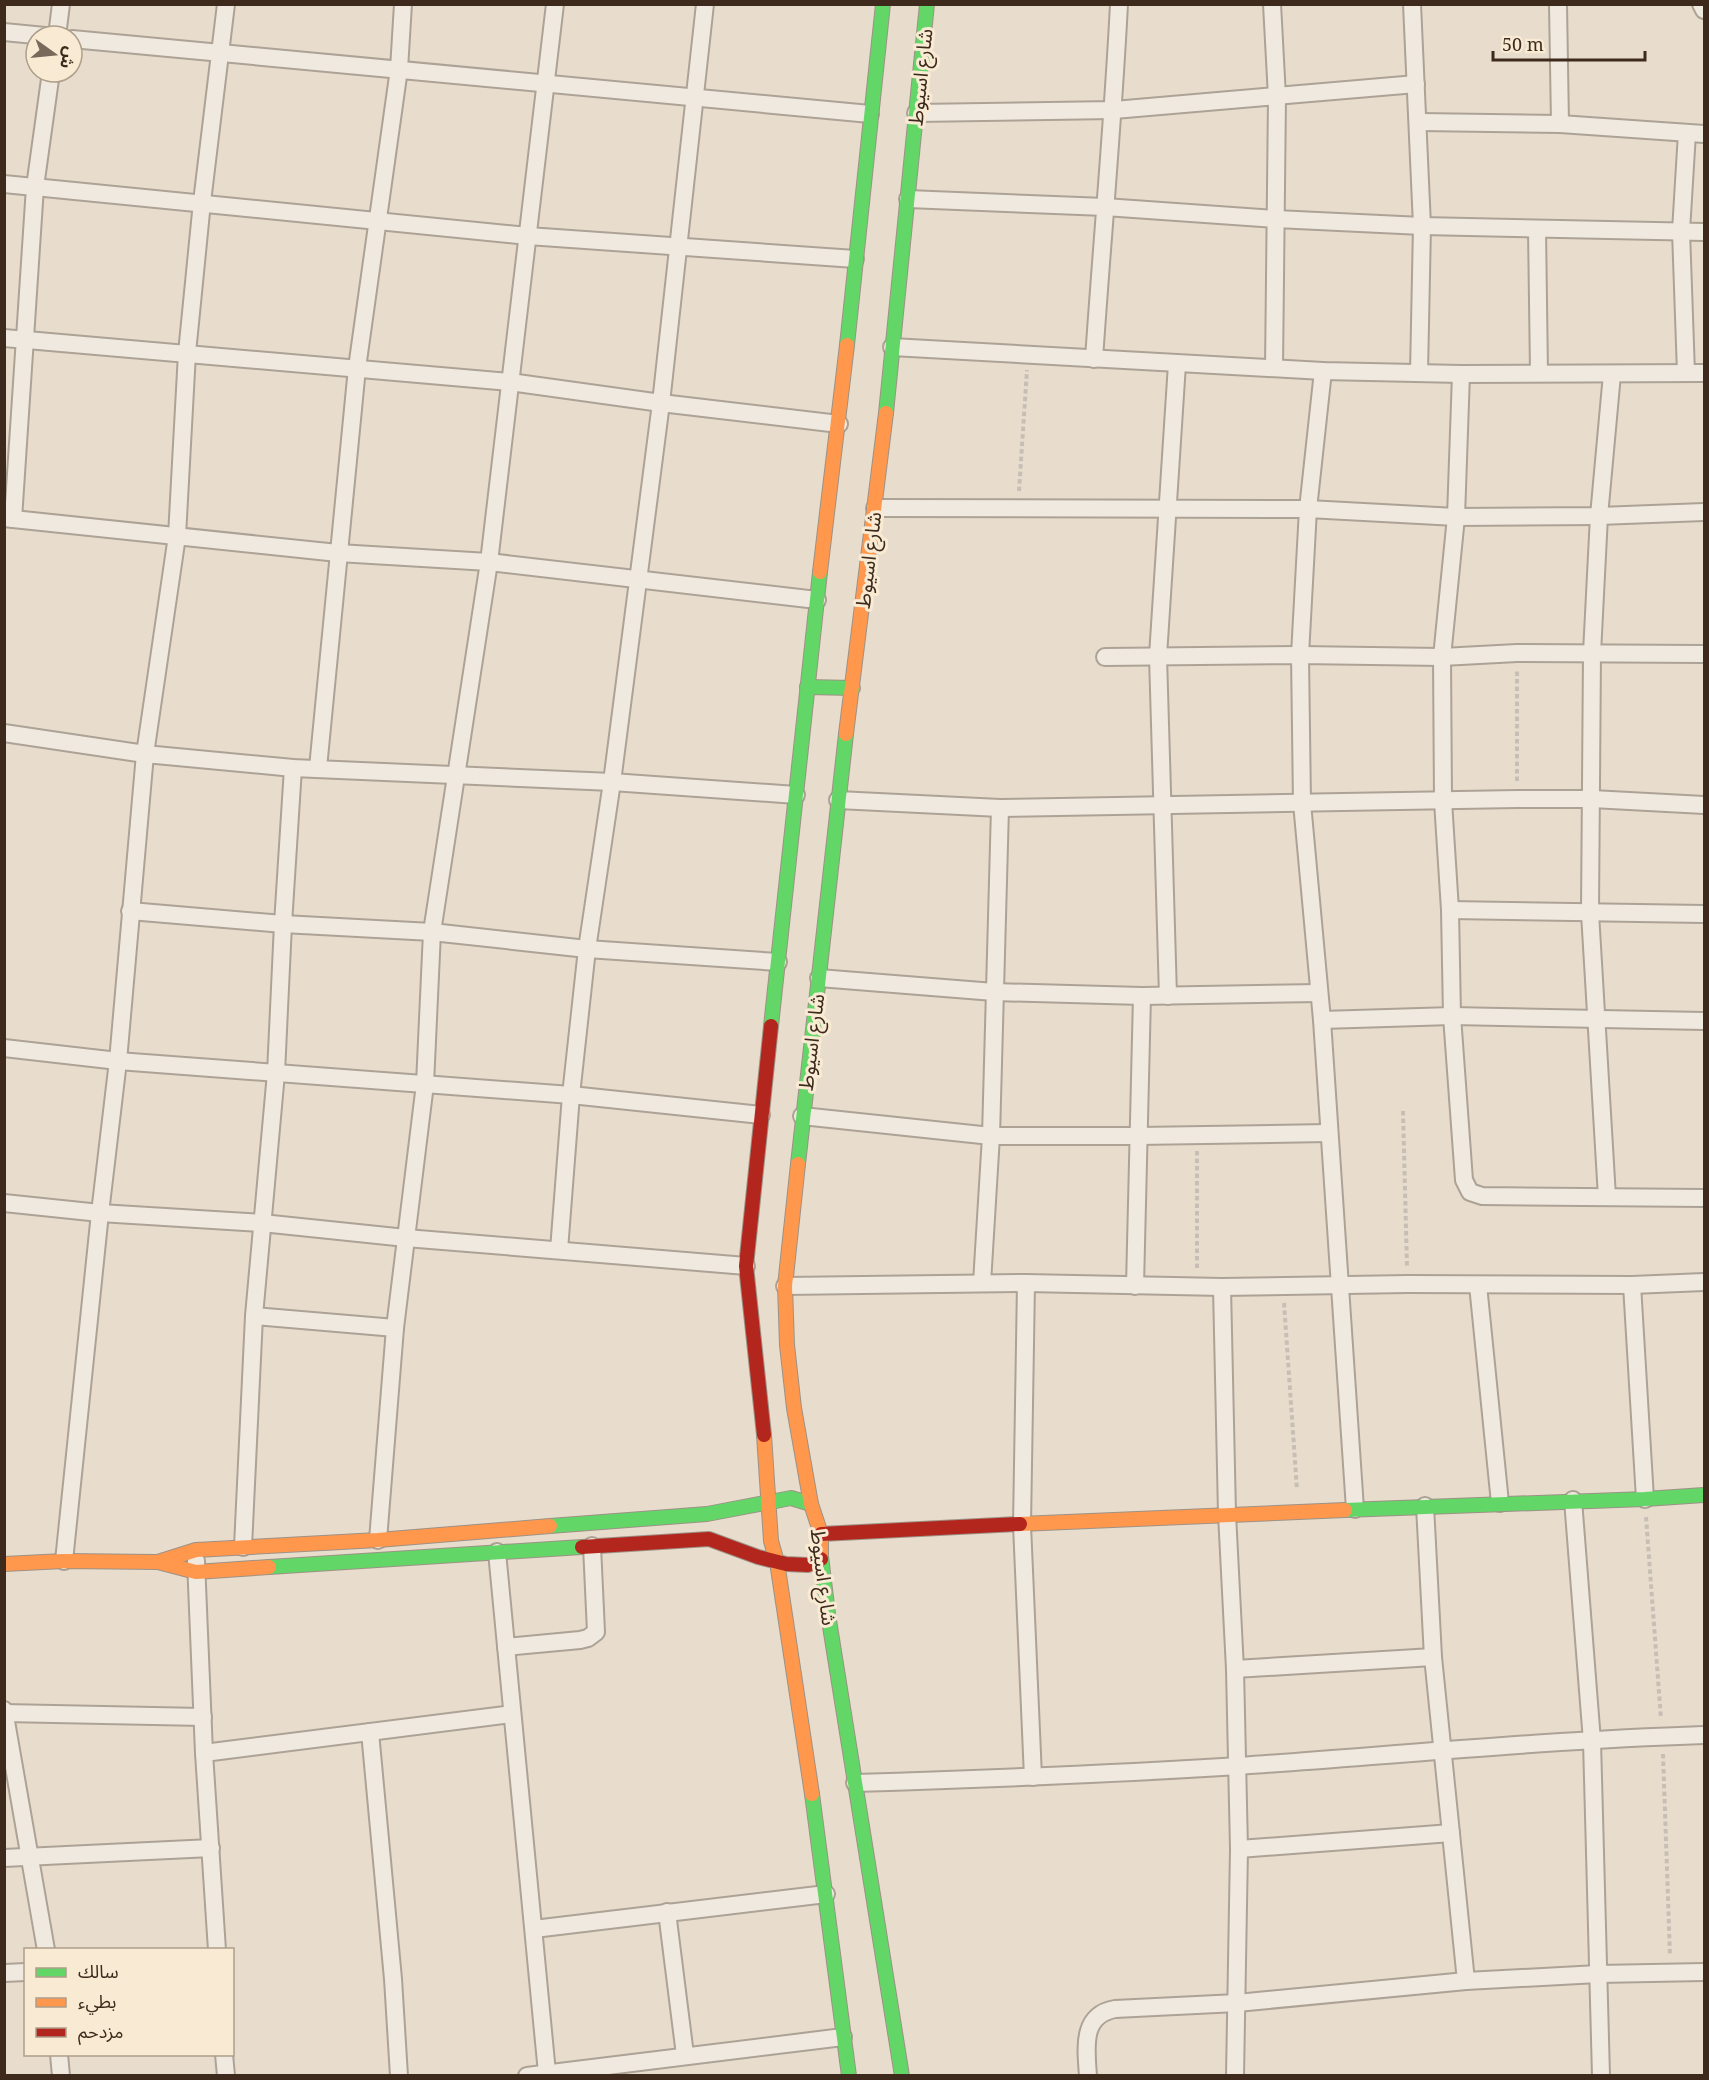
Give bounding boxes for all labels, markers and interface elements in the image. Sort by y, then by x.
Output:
north arrow [24,24,84,84]
scale bar [1493,24,1644,62]
street label: شارع اسيوط [901,27,940,127]
text: 50 m [1502,32,1544,56]
text: ش [55,44,82,71]
street label: شارع اسيوط [849,510,889,610]
street label: شارع اسيوط [792,992,832,1092]
street label: شارع اسيوط [803,1527,843,1627]
legend [24,1948,234,2056]
text: سالك [78,1959,119,1983]
text: بطيء [78,1989,116,2015]
text: مزدحم [78,2019,123,2045]

